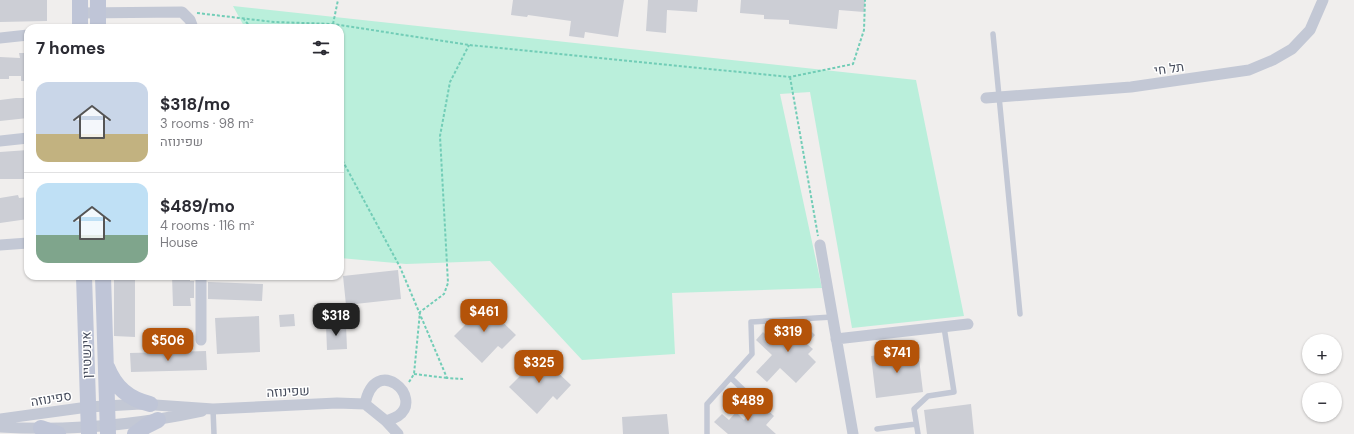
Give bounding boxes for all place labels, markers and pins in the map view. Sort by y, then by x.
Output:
pin: $461 [460,299,508,333]
pin: $318 [312,303,360,337]
pin: $319 [764,319,812,353]
pin: $506 [144,328,192,362]
pin: $741 [873,340,921,374]
pin: $325 [515,350,563,384]
pin: $489 [724,388,772,422]

